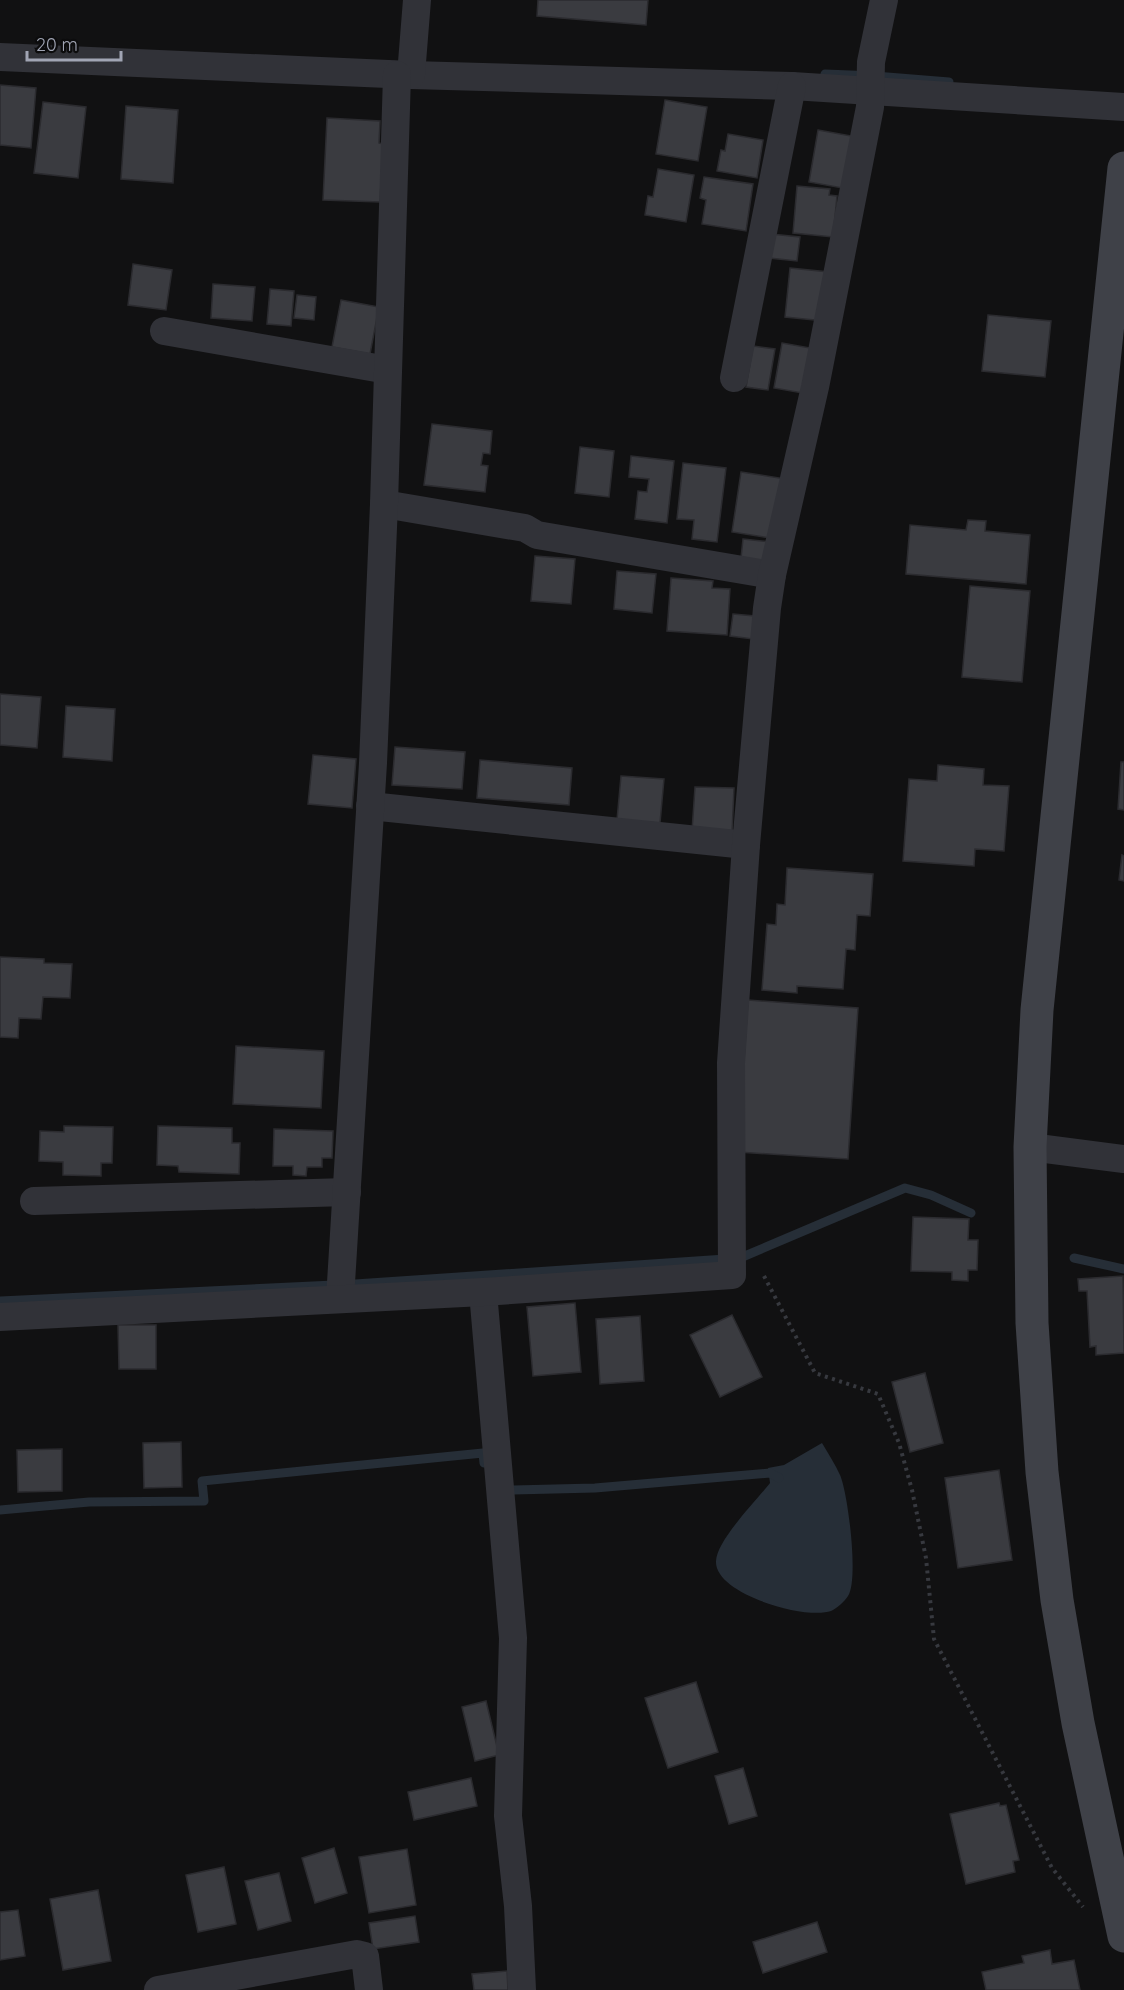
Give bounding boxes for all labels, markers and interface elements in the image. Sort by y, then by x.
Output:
scale bar [27,24,122,62]
text: 20 m [36,33,78,56]

